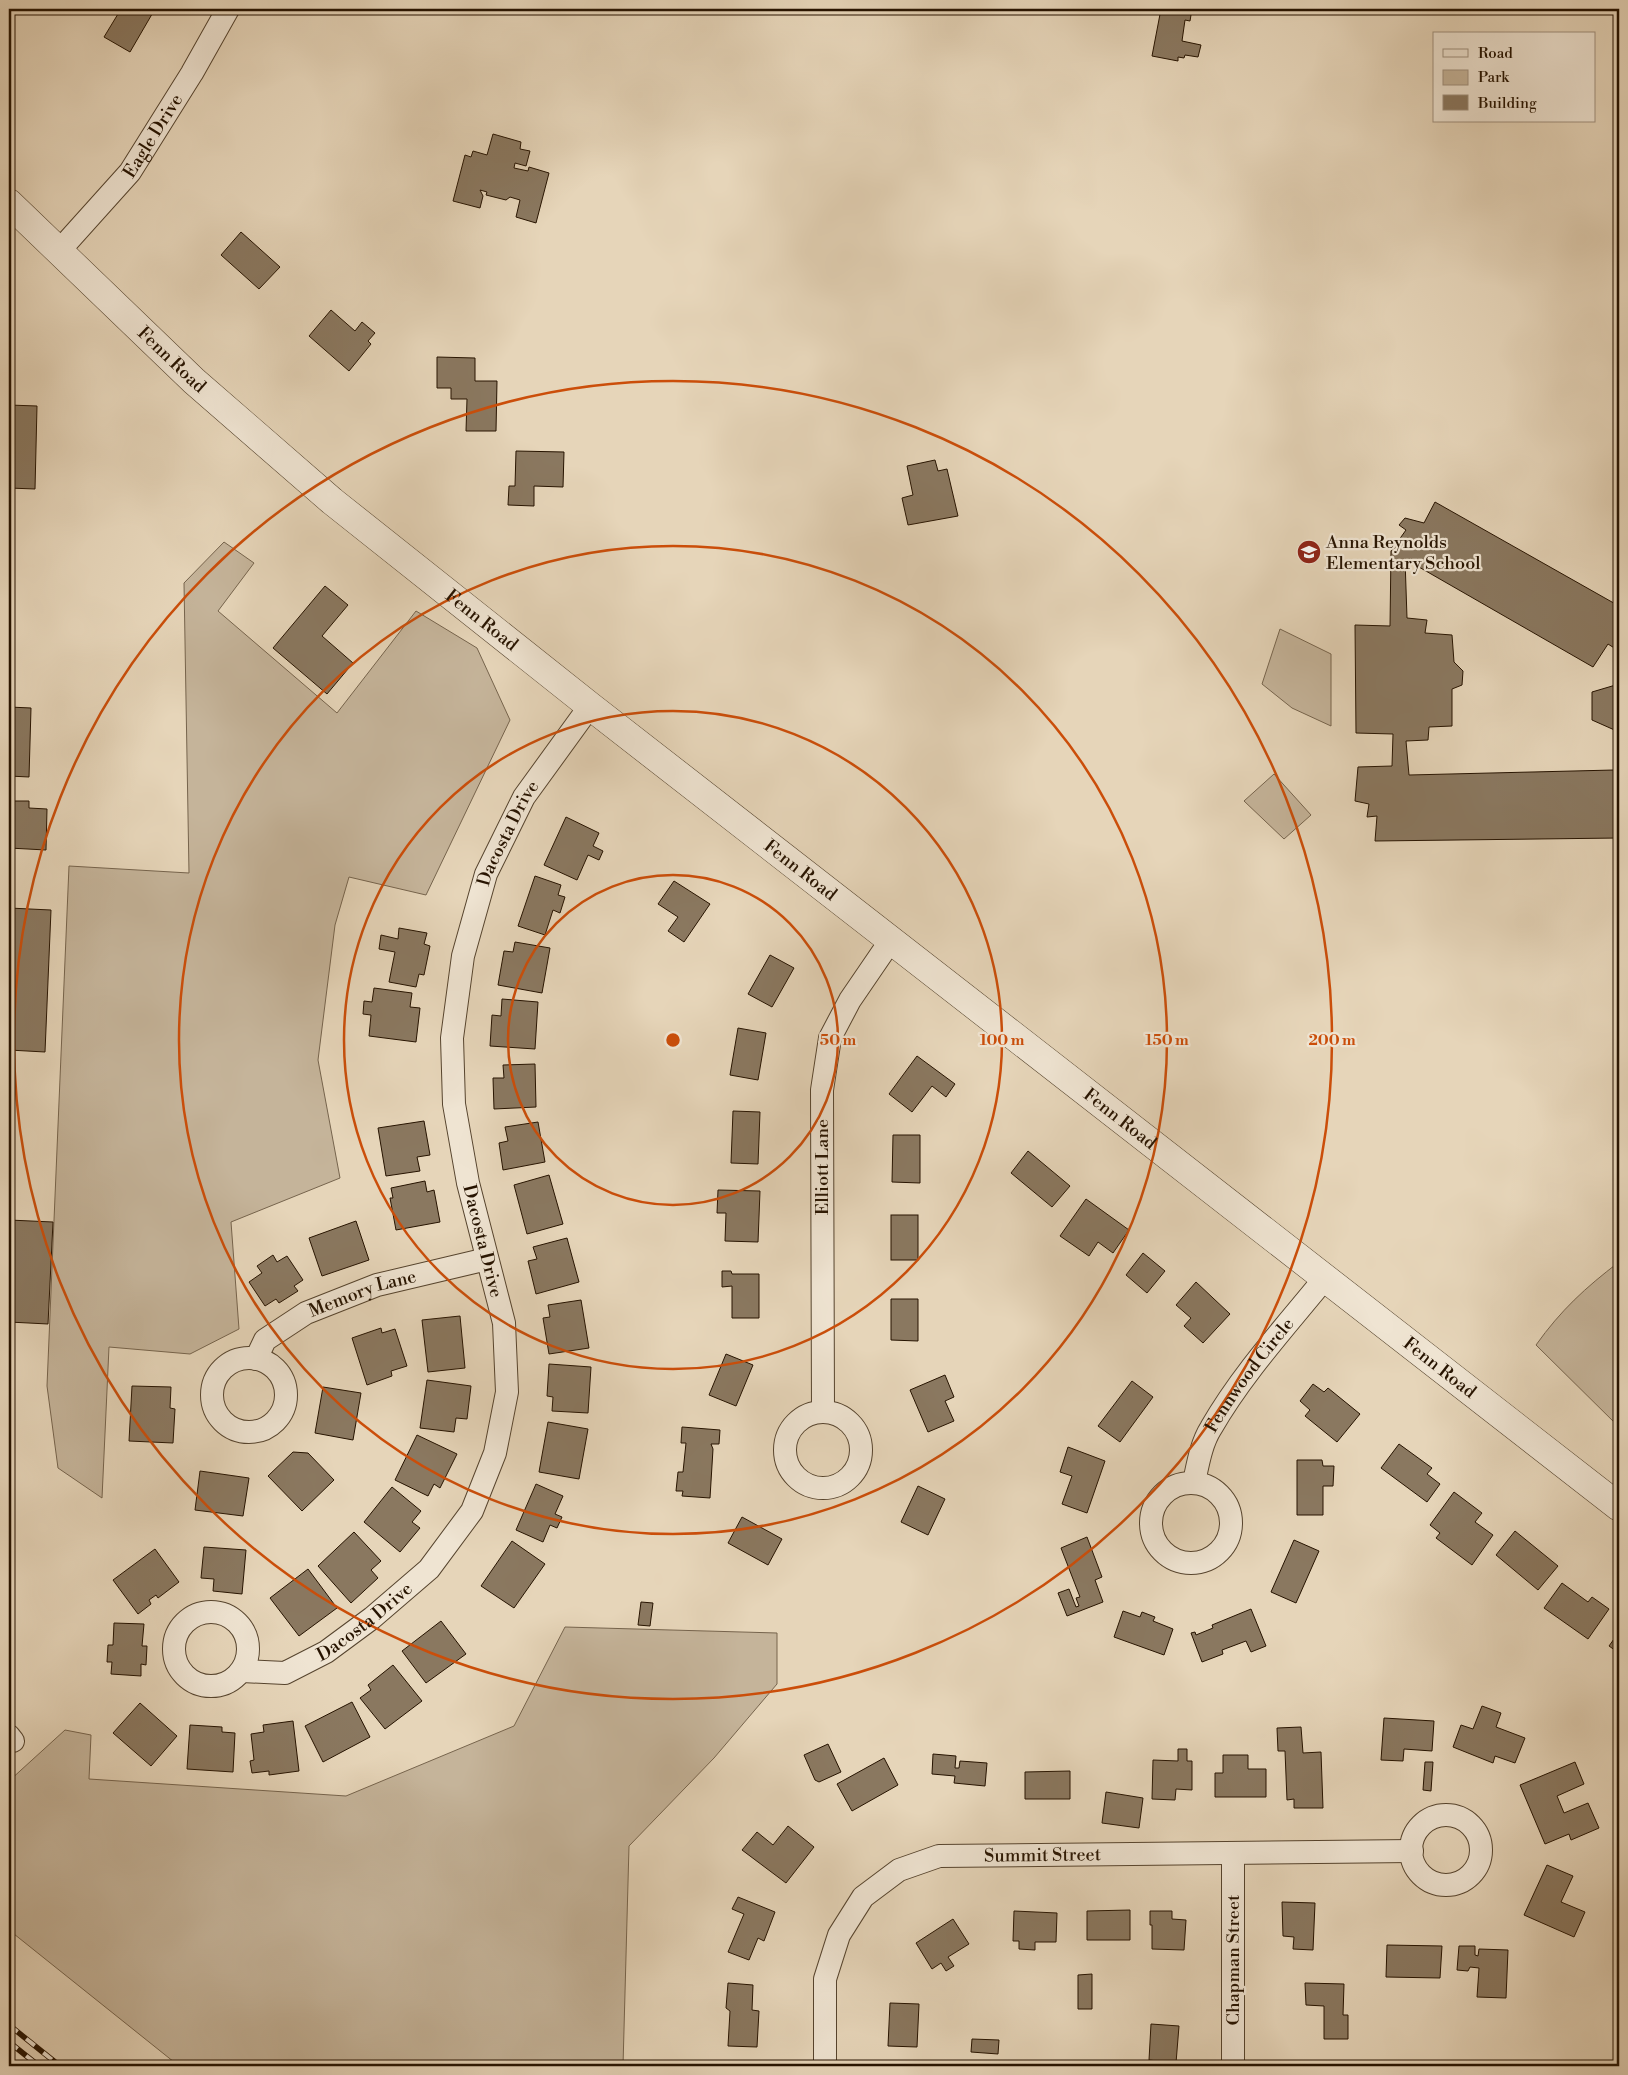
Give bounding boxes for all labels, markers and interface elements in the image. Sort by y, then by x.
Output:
legend [1433,32,1596,122]
text: Road [1478,44,1513,63]
text: Park [1478,68,1510,87]
street label: Eagle Drive [118,90,188,182]
text: Building [1477,94,1537,113]
street label: Fenn Road [132,322,211,399]
place label: Anna Reynolds Elementary School [1325,531,1481,575]
school or university icon: Anna Reynolds Elementary School [1296,539,1322,565]
street label: Fenn Road [440,584,523,657]
street label: Dacosta Drive [472,776,544,889]
street label: Fenn Road [759,835,842,906]
centre of rings [664,1031,682,1049]
text: 50 m [820,1031,856,1050]
text: 100 m [980,1031,1025,1050]
text: 150 m [1145,1031,1189,1050]
text: 200 m [1308,1031,1356,1050]
street label: Fenn Road [1079,1083,1162,1155]
street label: Elliott Lane [811,1119,834,1215]
street label: Dacosta Drive [457,1182,508,1300]
street label: Memory Lane [305,1265,419,1323]
street label: Fennwood Circle [1200,1313,1299,1437]
street label: Fenn Road [1398,1332,1481,1404]
street label: Dacosta Drive [313,1577,417,1667]
street label: Summit Street [984,1843,1102,1868]
street label: Chapman Street [1222,1894,1245,2025]

